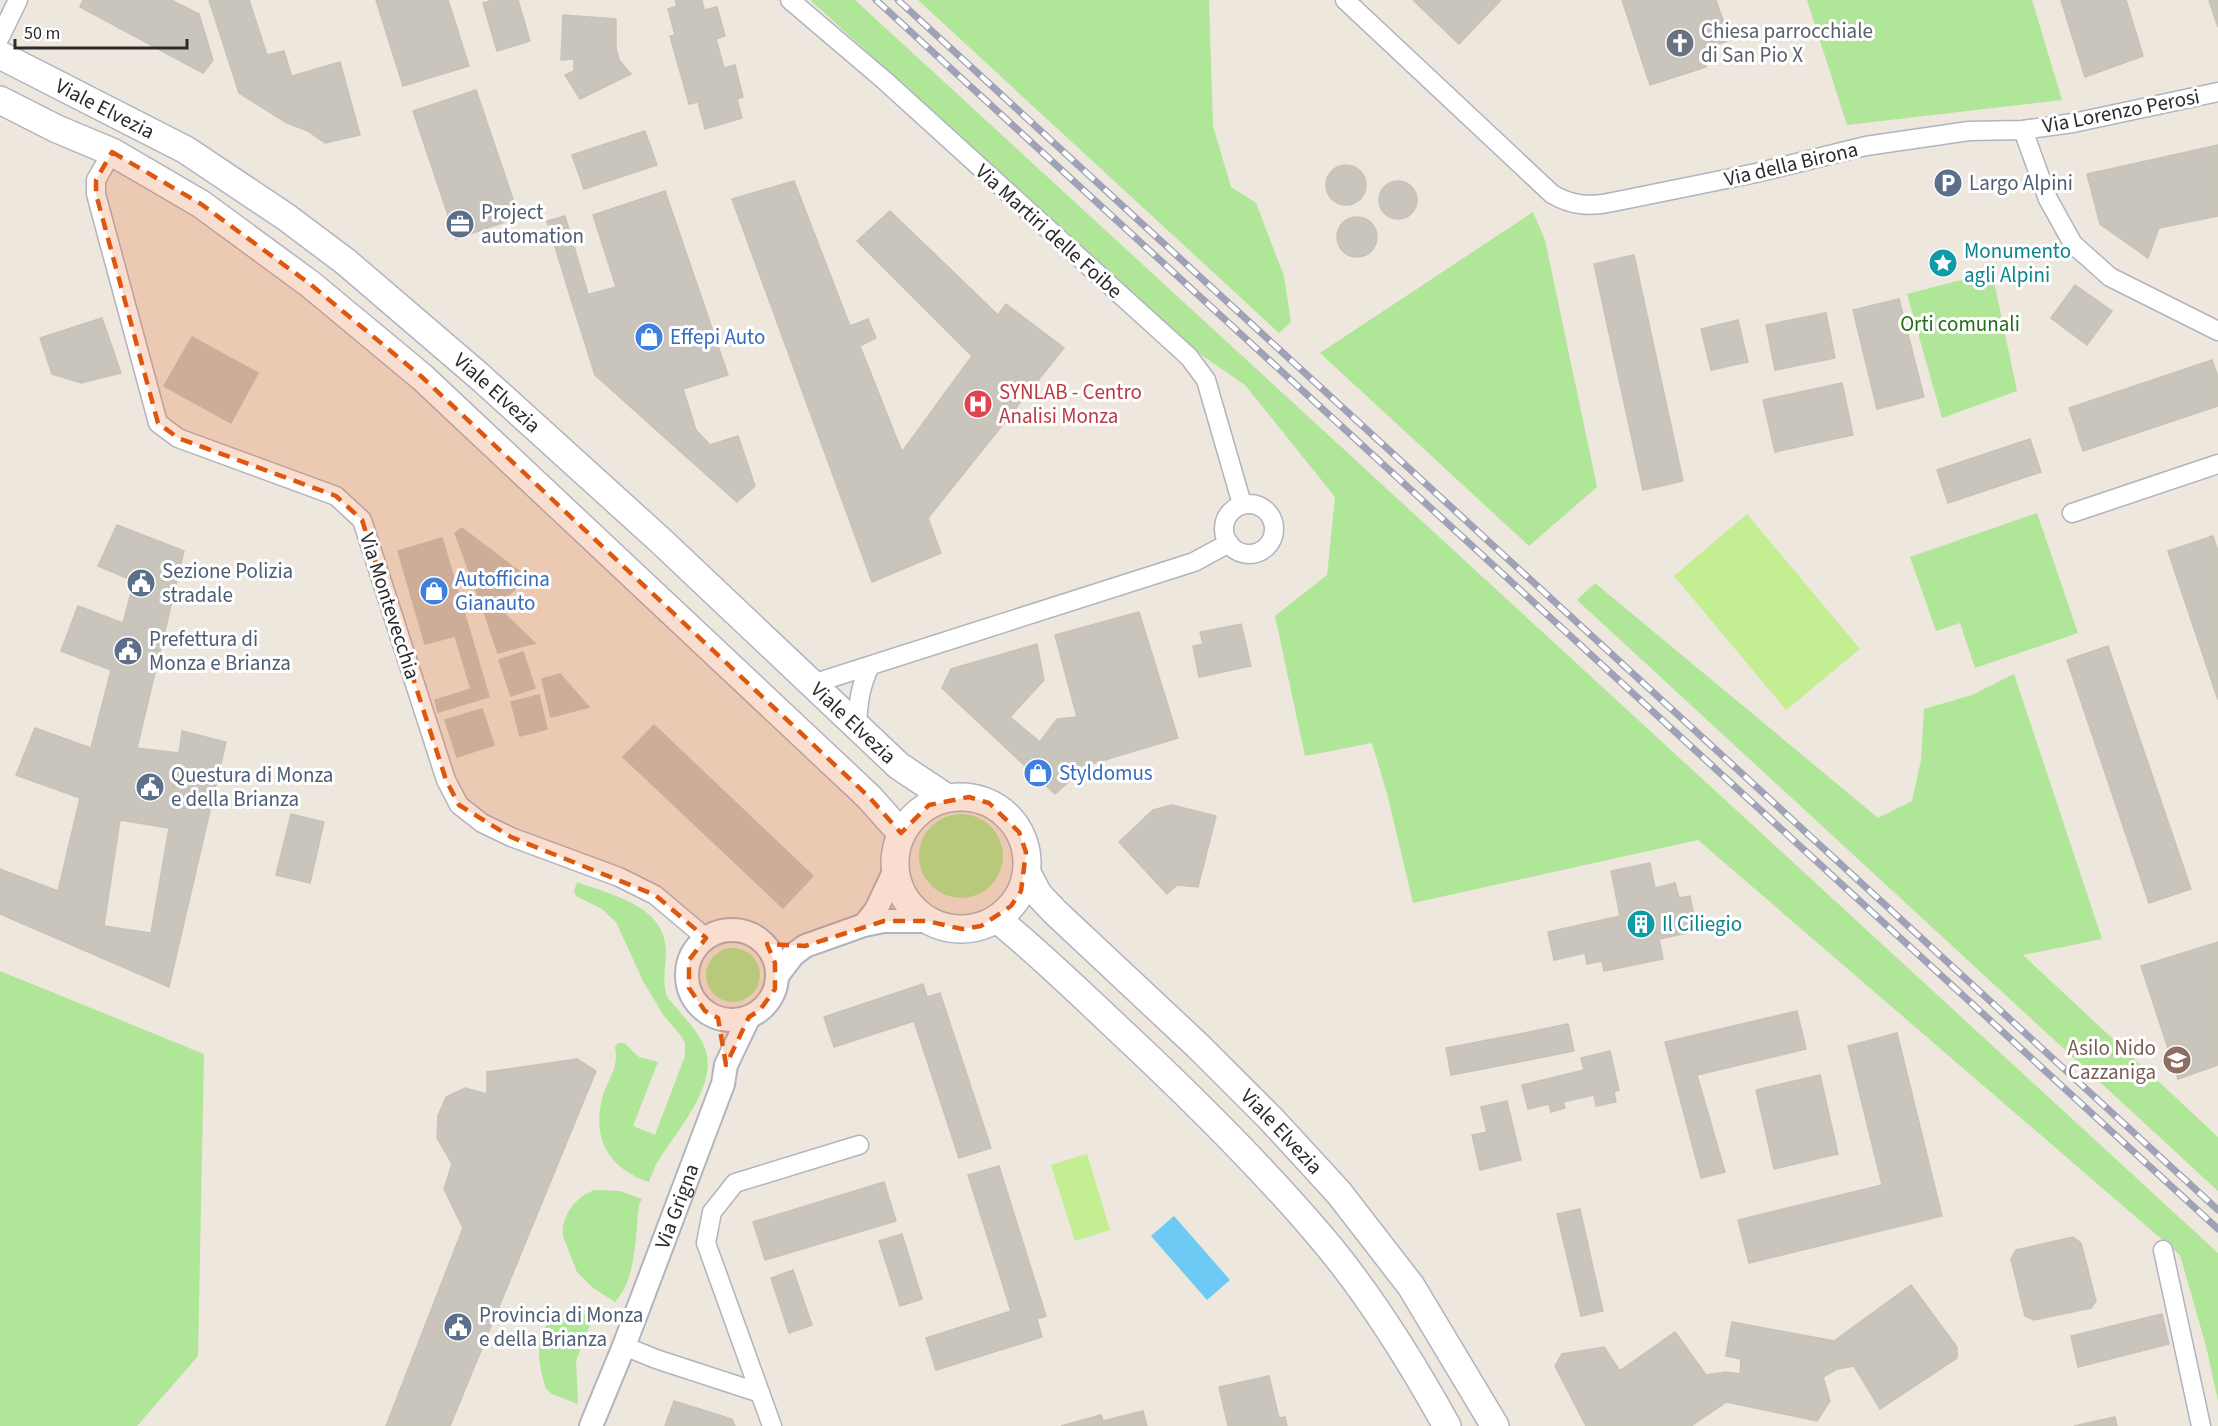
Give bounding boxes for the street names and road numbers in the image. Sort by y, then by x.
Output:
street label: Viale Elvezia [50,71,160,147]
street label: Via Lorenzo Perosi [2040,81,2202,141]
street label: Via della Birona [1721,134,1861,194]
street label: Via Martiri delle Foibe [969,157,1129,305]
street label: Viale Elvezia [447,346,547,440]
street label: Via Montevecchia [352,529,428,683]
street label: Viale Elvezia [804,675,903,771]
street label: Viale Elvezia [1234,1082,1330,1181]
street label: Via Grigna [647,1159,707,1253]

